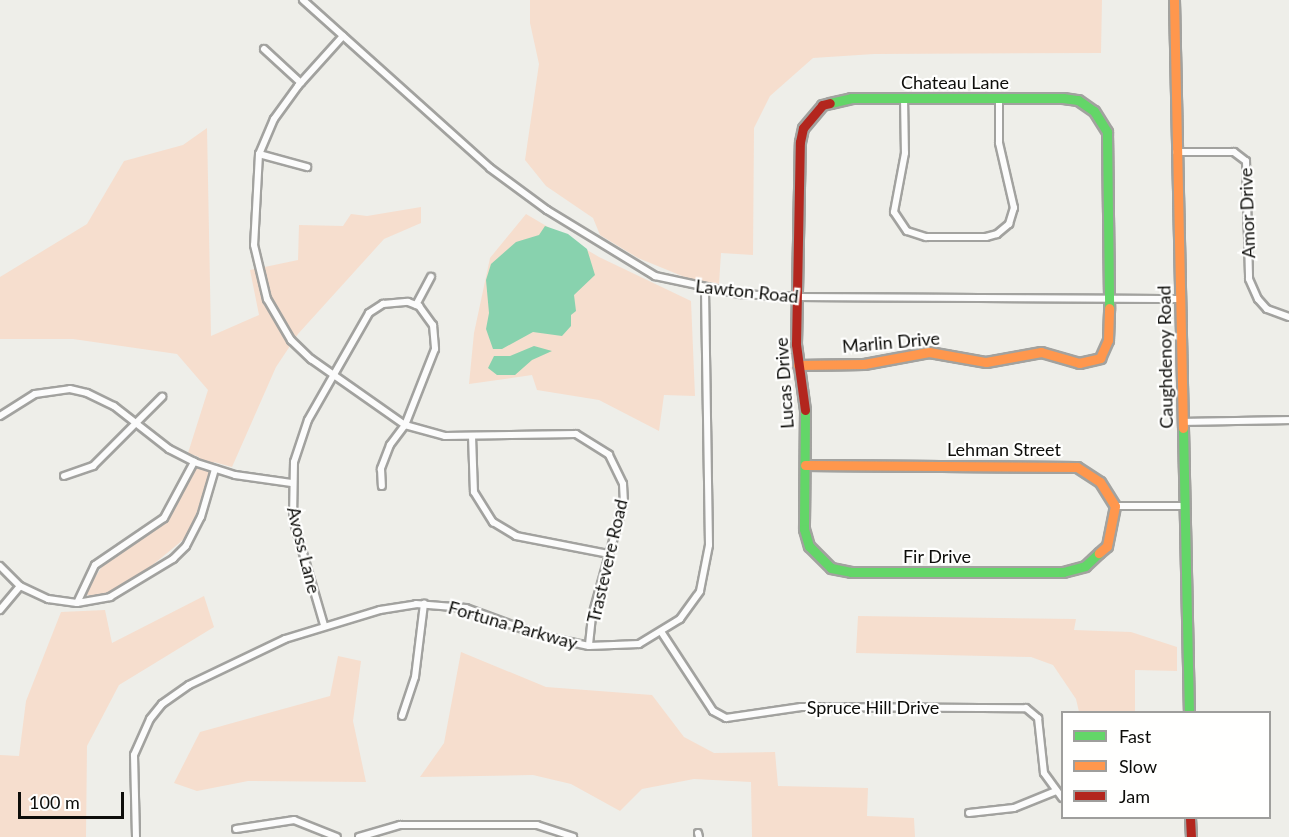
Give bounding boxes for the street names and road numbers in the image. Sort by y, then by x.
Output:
street label: Chateau Lane [901,71,1009,93]
street label: Amor Drive [1235,167,1259,259]
street label: Lawton Road [694,275,800,307]
street label: Caughdenoy Road [1153,285,1177,429]
street label: Marlin Drive [841,327,941,357]
street label: Lucas Drive [770,337,798,429]
street label: Lehman Street [947,438,1061,460]
street label: Trastevere Road [582,497,632,625]
street label: Avoss Lane [283,504,325,596]
street label: Fir Drive [903,545,971,567]
street label: Fortuna Parkway [446,596,580,654]
street label: Spruce Hill Drive [807,696,939,718]

